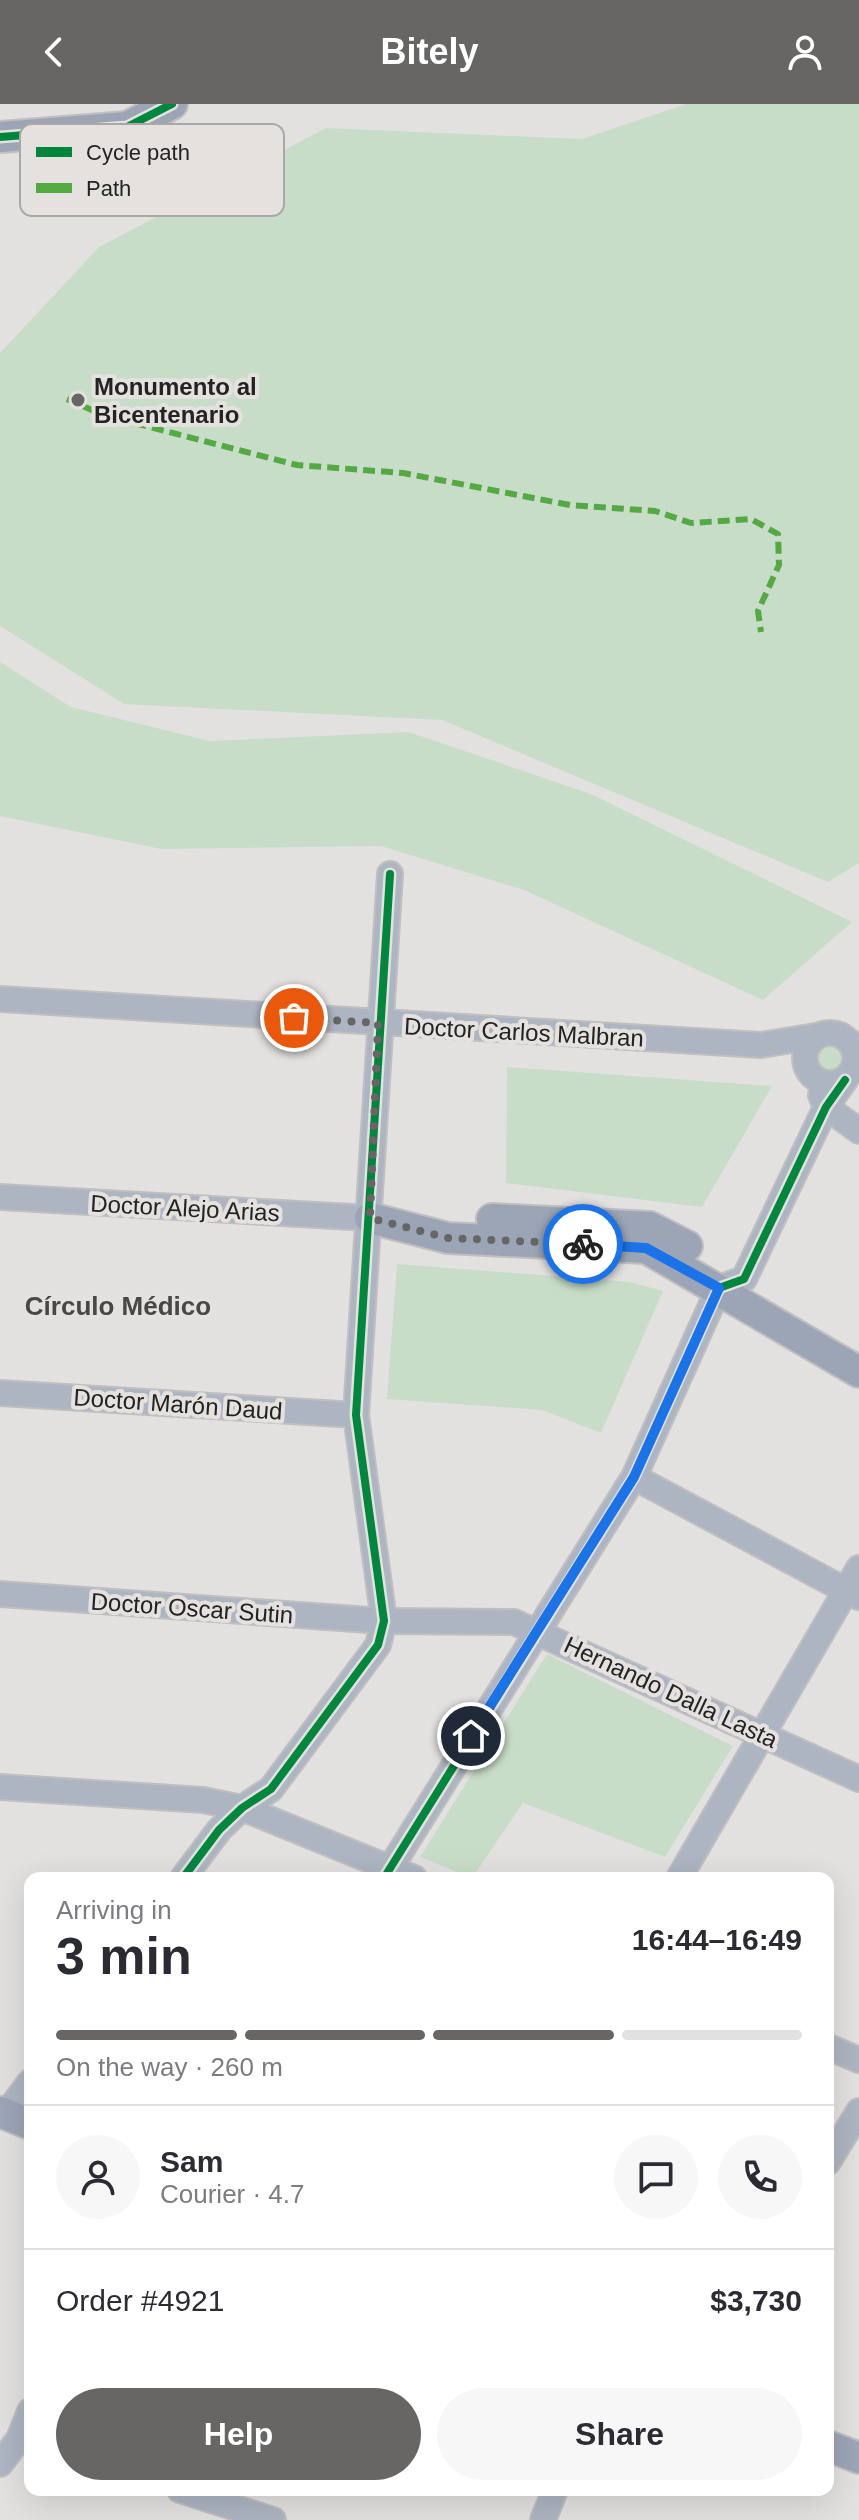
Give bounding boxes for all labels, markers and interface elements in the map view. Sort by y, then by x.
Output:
icon: back [32,30,76,74]
icon: person [783,30,827,74]
text: Bitely [380,31,479,72]
legend [20,124,284,216]
text: Cycle path [86,140,190,165]
text: Path [86,176,131,201]
place label: Monumento al Bicentenario [94,373,257,428]
marker: Monumento al Bicentenario [69,391,87,409]
pin [260,984,328,1052]
icon: bag [272,996,316,1040]
street label: Doctor Carlos Malbran [403,1012,645,1052]
street label: Doctor Alejo Arias [90,1190,280,1226]
courier [543,1204,623,1284]
icon: bike [561,1222,605,1266]
district label: Círculo Médico [25,1291,211,1321]
street label: Doctor Marón Daud [73,1383,283,1425]
street label: Doctor Oscar Sutin [90,1587,294,1629]
street label: Hernando Dalla Lasta [560,1631,782,1754]
pin [437,1702,505,1770]
icon: home [449,1714,493,1758]
text: Arriving in [56,1895,172,1925]
text: 16:44–16:49 [632,1923,802,1956]
text: 3 min [56,1927,192,1985]
text: On the way · 260 m [56,2052,283,2082]
button: person [56,2135,140,2219]
button: chat [614,2135,698,2219]
button: phone [718,2135,802,2219]
text: Sam [160,2145,223,2178]
text: Courier · 4.7 [160,2179,305,2209]
text: Order #4921 [56,2284,224,2317]
text: $3,730 [710,2284,802,2317]
button: Help [56,2388,421,2480]
button: Share [437,2388,802,2480]

